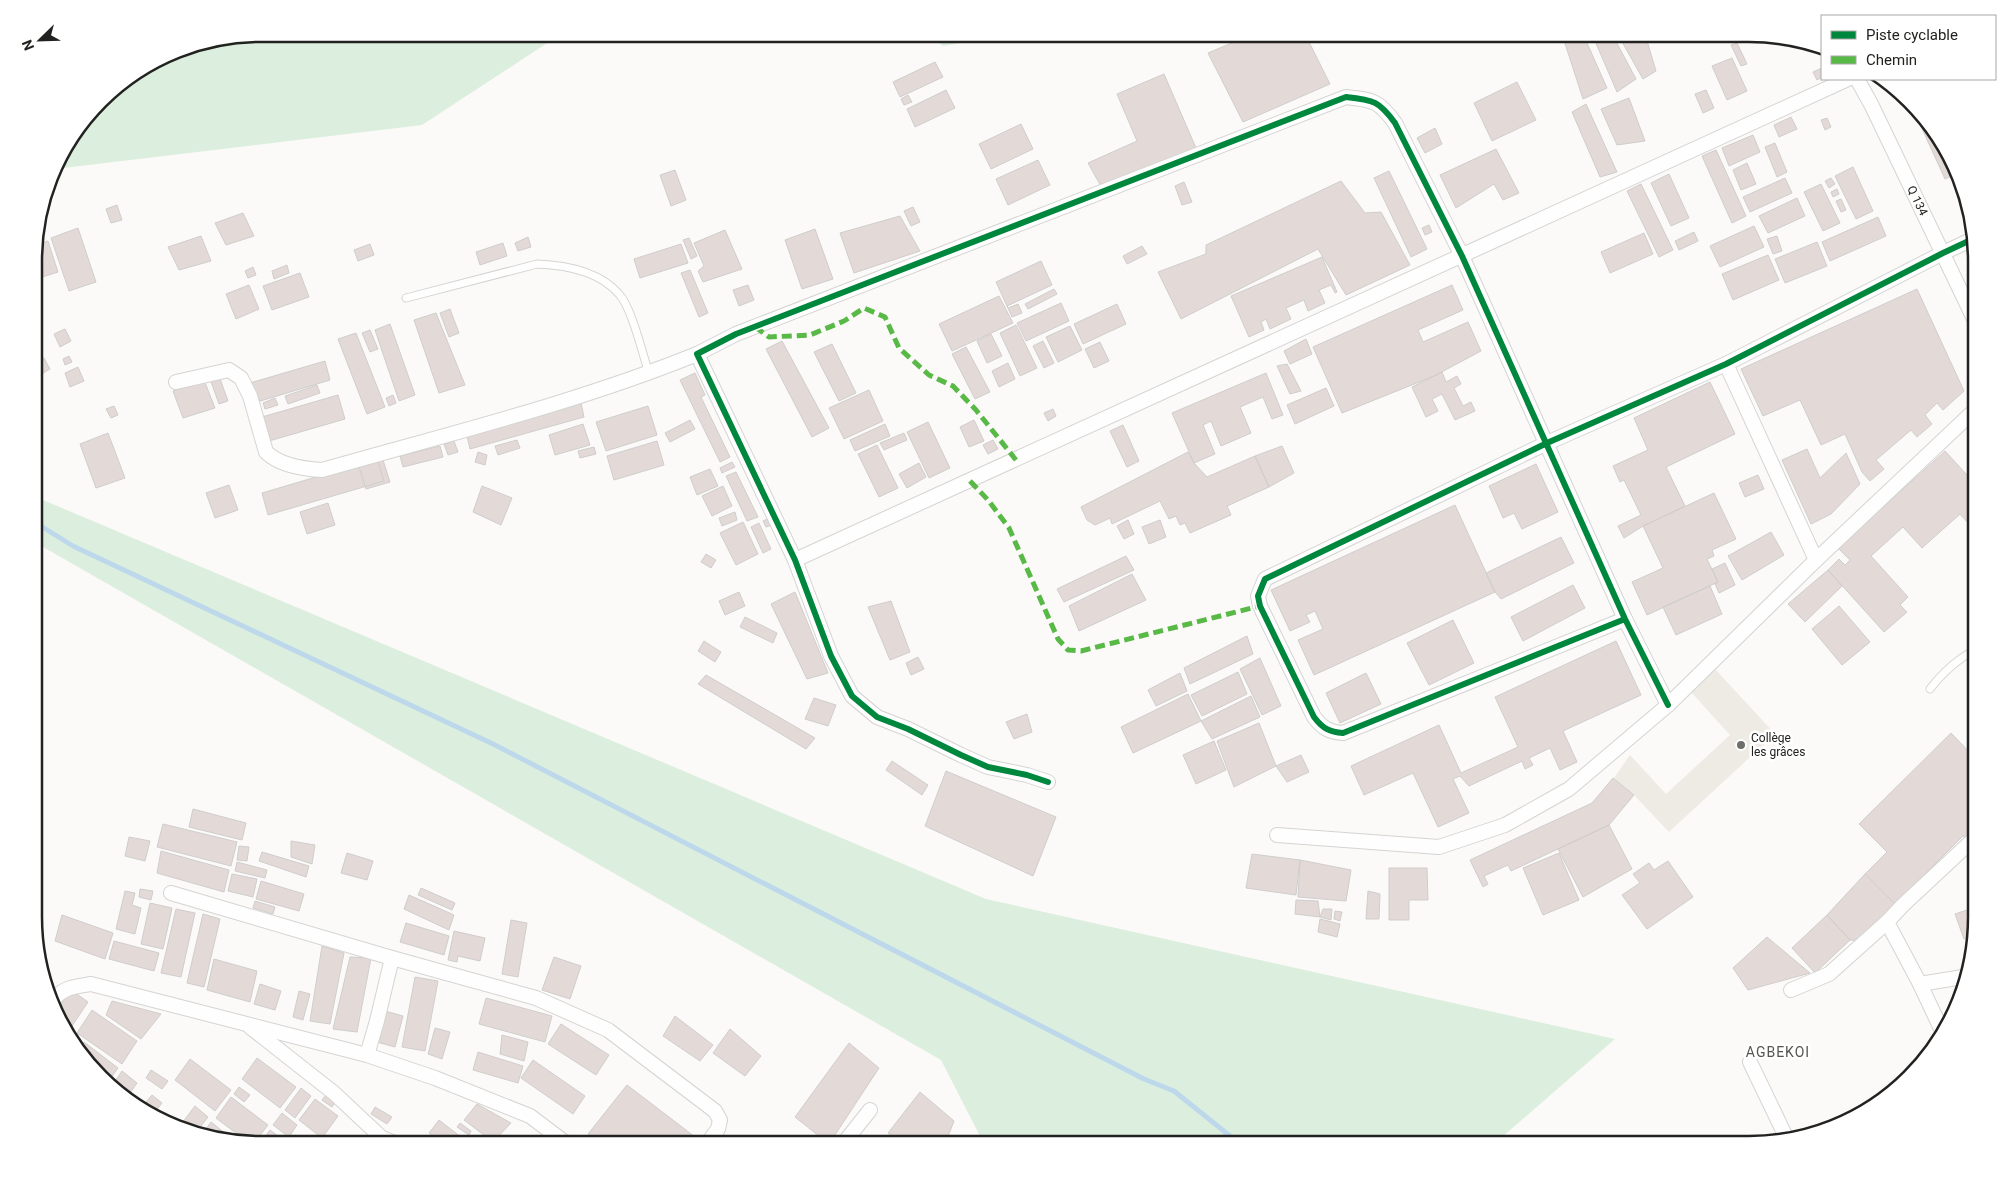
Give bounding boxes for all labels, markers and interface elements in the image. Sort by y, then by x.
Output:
north arrow [15,15,65,65]
legend [1821,15,1996,80]
text: Piste cyclable [1866,26,1958,44]
text: N [19,37,37,53]
text: Chemin [1866,51,1917,69]
street label: Q 134 [1904,184,1931,218]
place label: Collège les grâces [1751,731,1805,759]
marker: Collège les grâces [1735,739,1747,751]
district label: AGBEKOI [1746,1044,1810,1060]

